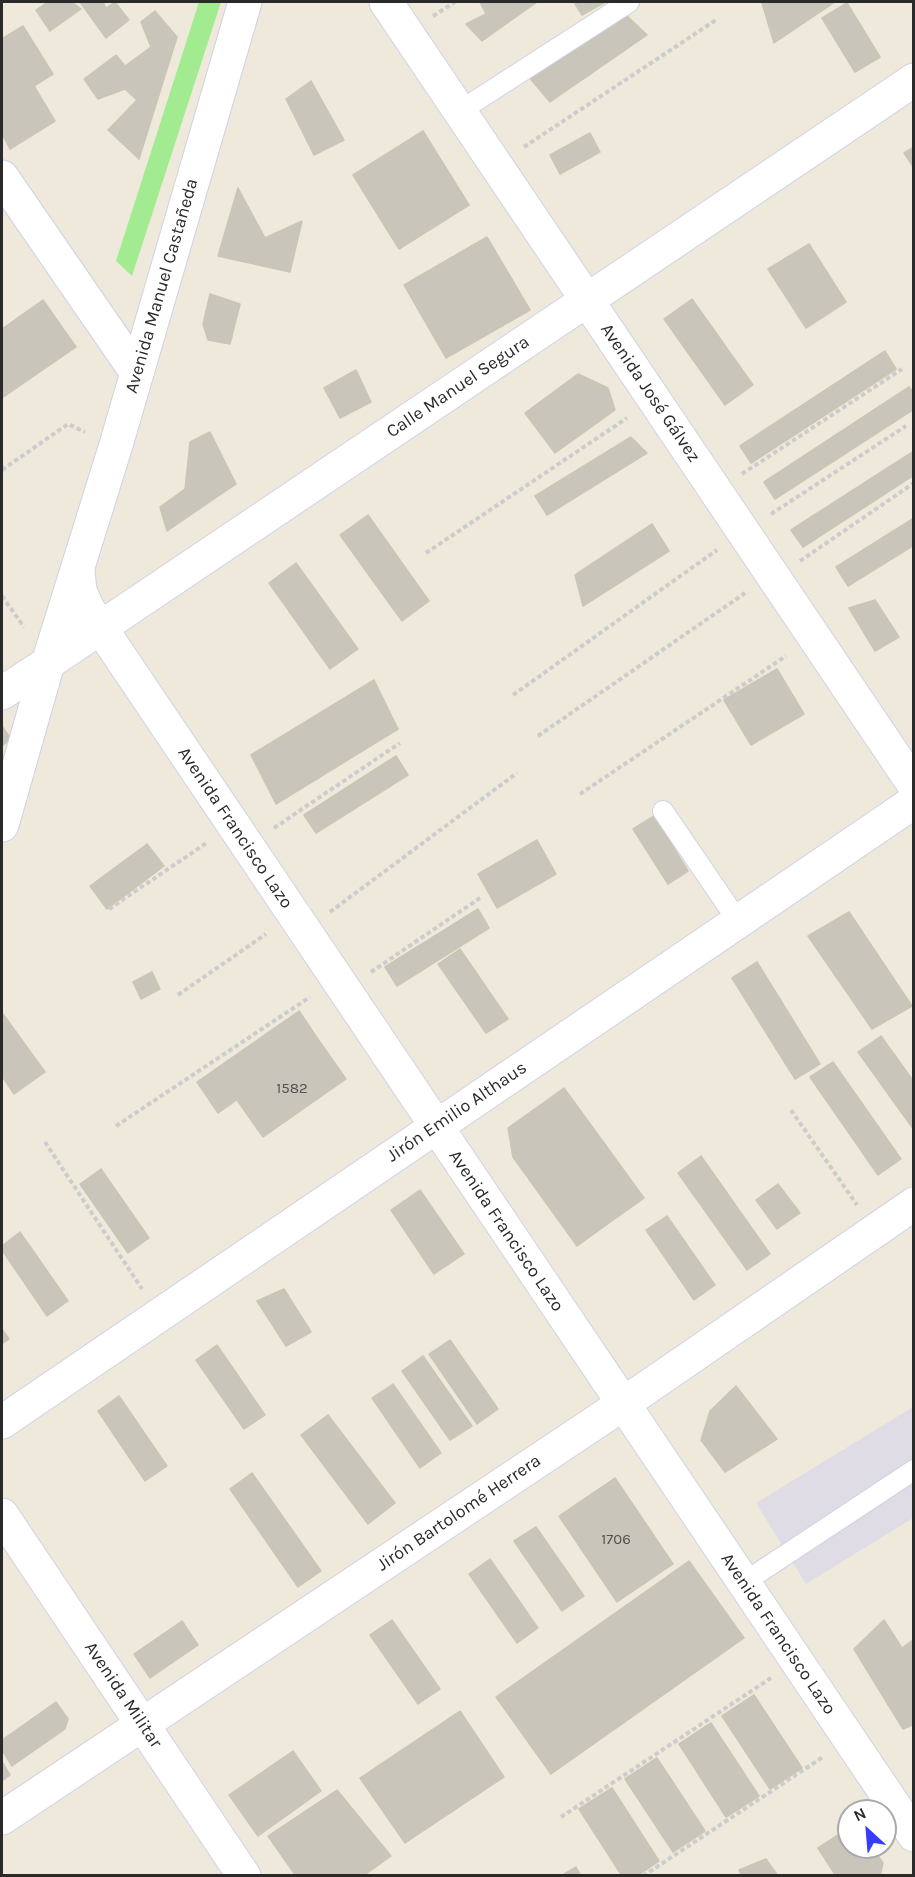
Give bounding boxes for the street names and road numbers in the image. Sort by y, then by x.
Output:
street label: Avenida Manuel Castañeda [121,176,203,396]
street label: Avenida José Gálvez [596,319,704,467]
street label: Calle Manuel Segura [382,331,534,443]
street label: Avenida Francisco Lazo [173,743,297,913]
street label: Jirón Emilio Althaus [383,1057,531,1167]
street label: Avenida Francisco Lazo [444,1146,568,1316]
street label: Jirón Bartolomé Herrera [373,1450,545,1576]
street label: Avenida Francisco Lazo [716,1549,840,1719]
street label: Avenida Militar [80,1638,166,1752]

